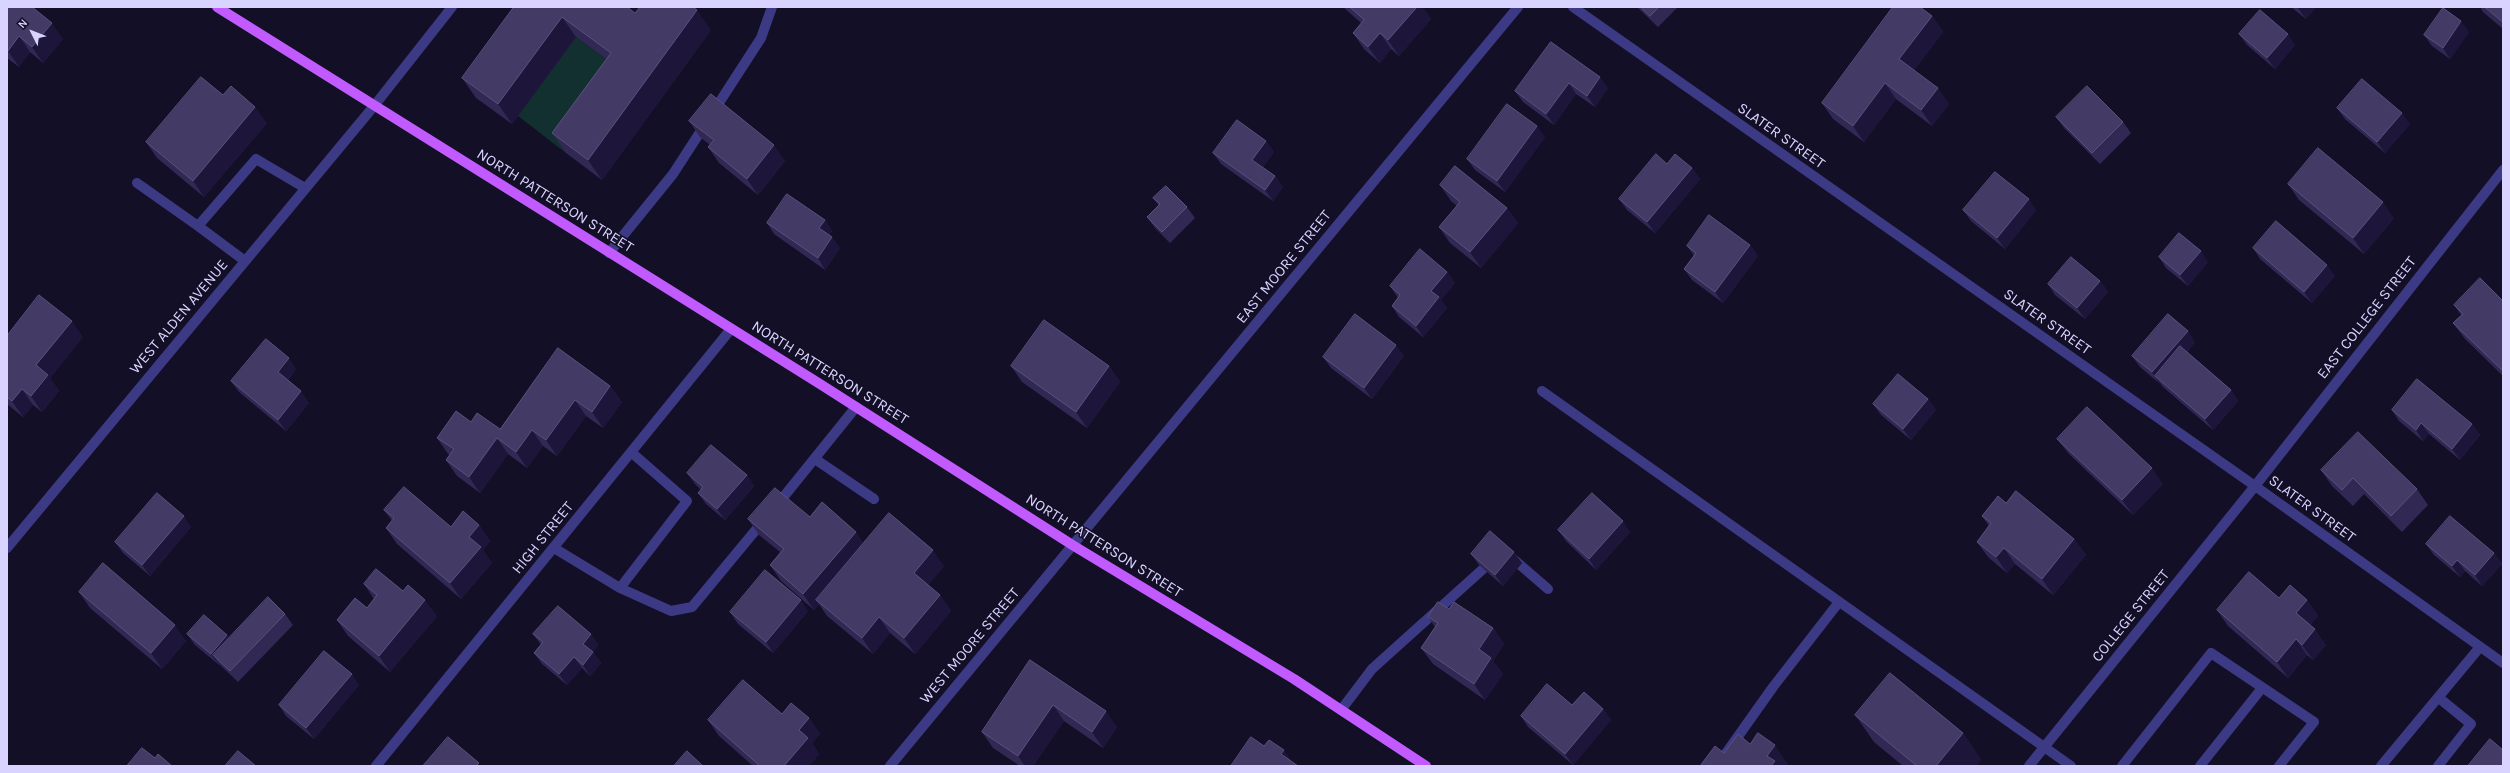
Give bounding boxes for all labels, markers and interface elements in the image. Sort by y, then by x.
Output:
north arrow [12,12,52,52]
text: N [15,16,30,31]
street label: SLATER STREET [1734,99,1828,173]
street label: NORTH PATTERSON STREET [473,145,637,257]
street label: EAST MOORE STREET [1233,207,1335,327]
street label: EAST COLLEGE STREET [2314,253,2420,383]
street label: WEST ALDEN AVENUE [126,256,232,378]
street label: SLATER STREET [2000,285,2094,359]
street label: NORTH PATTERSON STREET [748,317,912,429]
street label: SLATER STREET [2265,471,2359,547]
street label: NORTH PATTERSON STREET [1022,490,1186,602]
street label: HIGH STREET [508,498,578,578]
street label: COLLEGE STREET [2088,566,2174,666]
street label: WEST MOORE STREET [916,585,1024,707]

